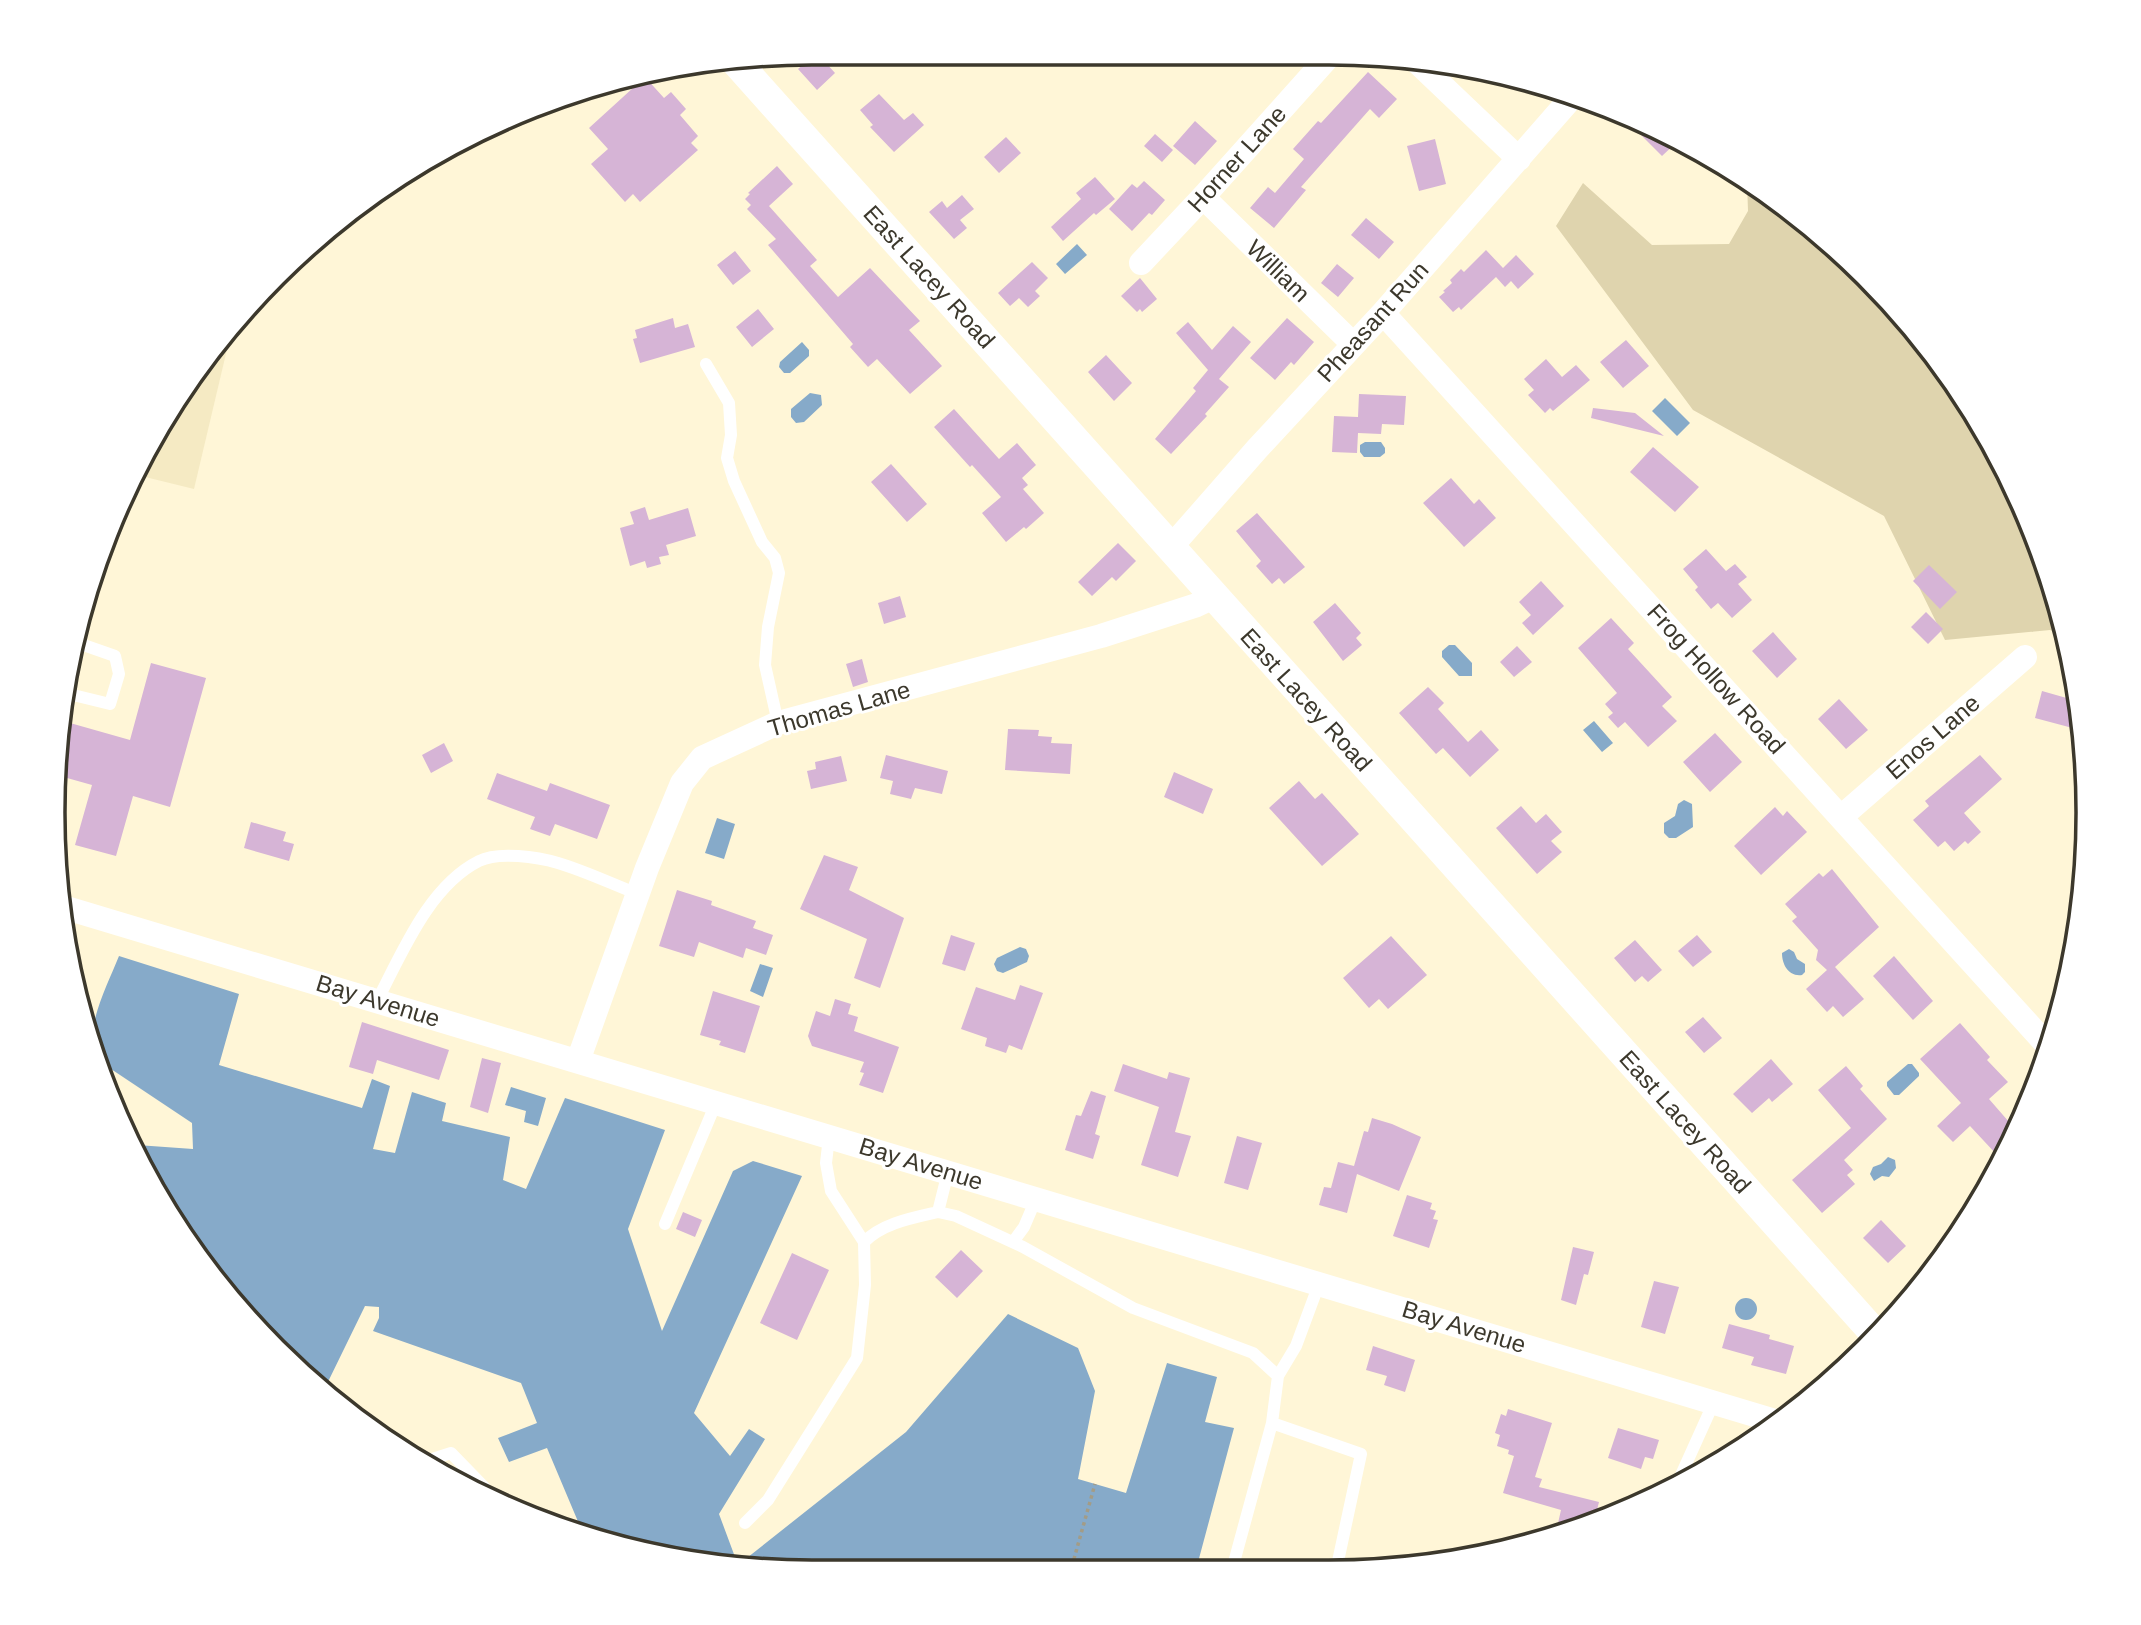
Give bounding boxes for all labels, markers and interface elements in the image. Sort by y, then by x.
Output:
street label: Horner Lane [1182,100,1291,217]
street label: East Lacey Road [858,200,1001,354]
street label: William [1241,234,1316,307]
street label: Pheasant Run [1312,256,1434,387]
street label: Frog Hollow Road [1642,598,1791,759]
street label: East Lacey Road [1235,623,1378,777]
street label: Thomas Lane [765,675,913,742]
street label: Enos Lane [1881,689,1985,784]
street label: Bay Avenue [313,969,443,1032]
street label: East Lacey Road [1614,1045,1757,1199]
street label: Bay Avenue [856,1132,986,1195]
street label: Bay Avenue [1399,1295,1529,1358]

